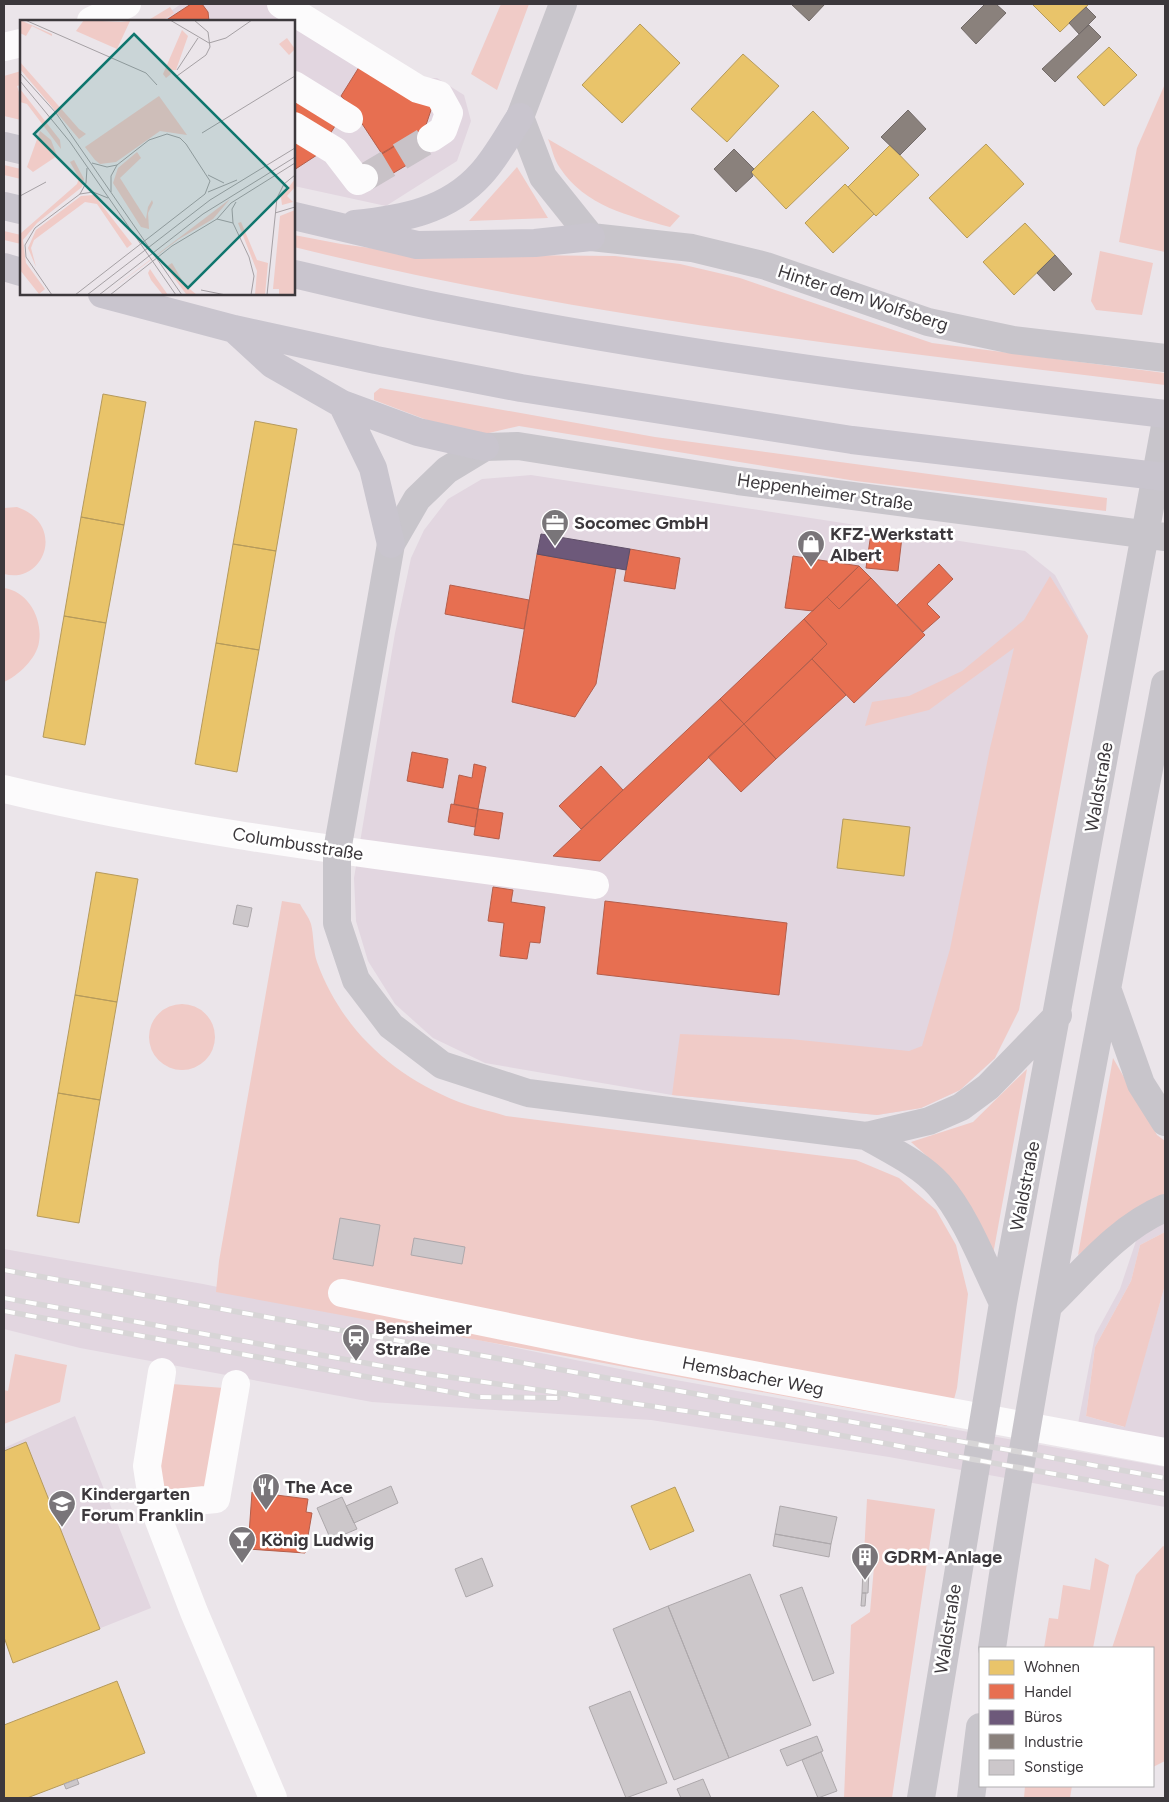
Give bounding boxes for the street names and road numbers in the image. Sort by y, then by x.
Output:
street label: Hinter dem Wolfsberg [775,260,951,336]
street label: Heppenheimer Straße [736,469,914,515]
street label: Waldstraße [1080,740,1118,834]
street label: Columbusstraße [231,823,365,865]
street label: Waldstraße [1006,1139,1044,1233]
street label: Hemsbacher Weg [680,1351,826,1401]
street label: Waldstraße [930,1582,966,1675]

